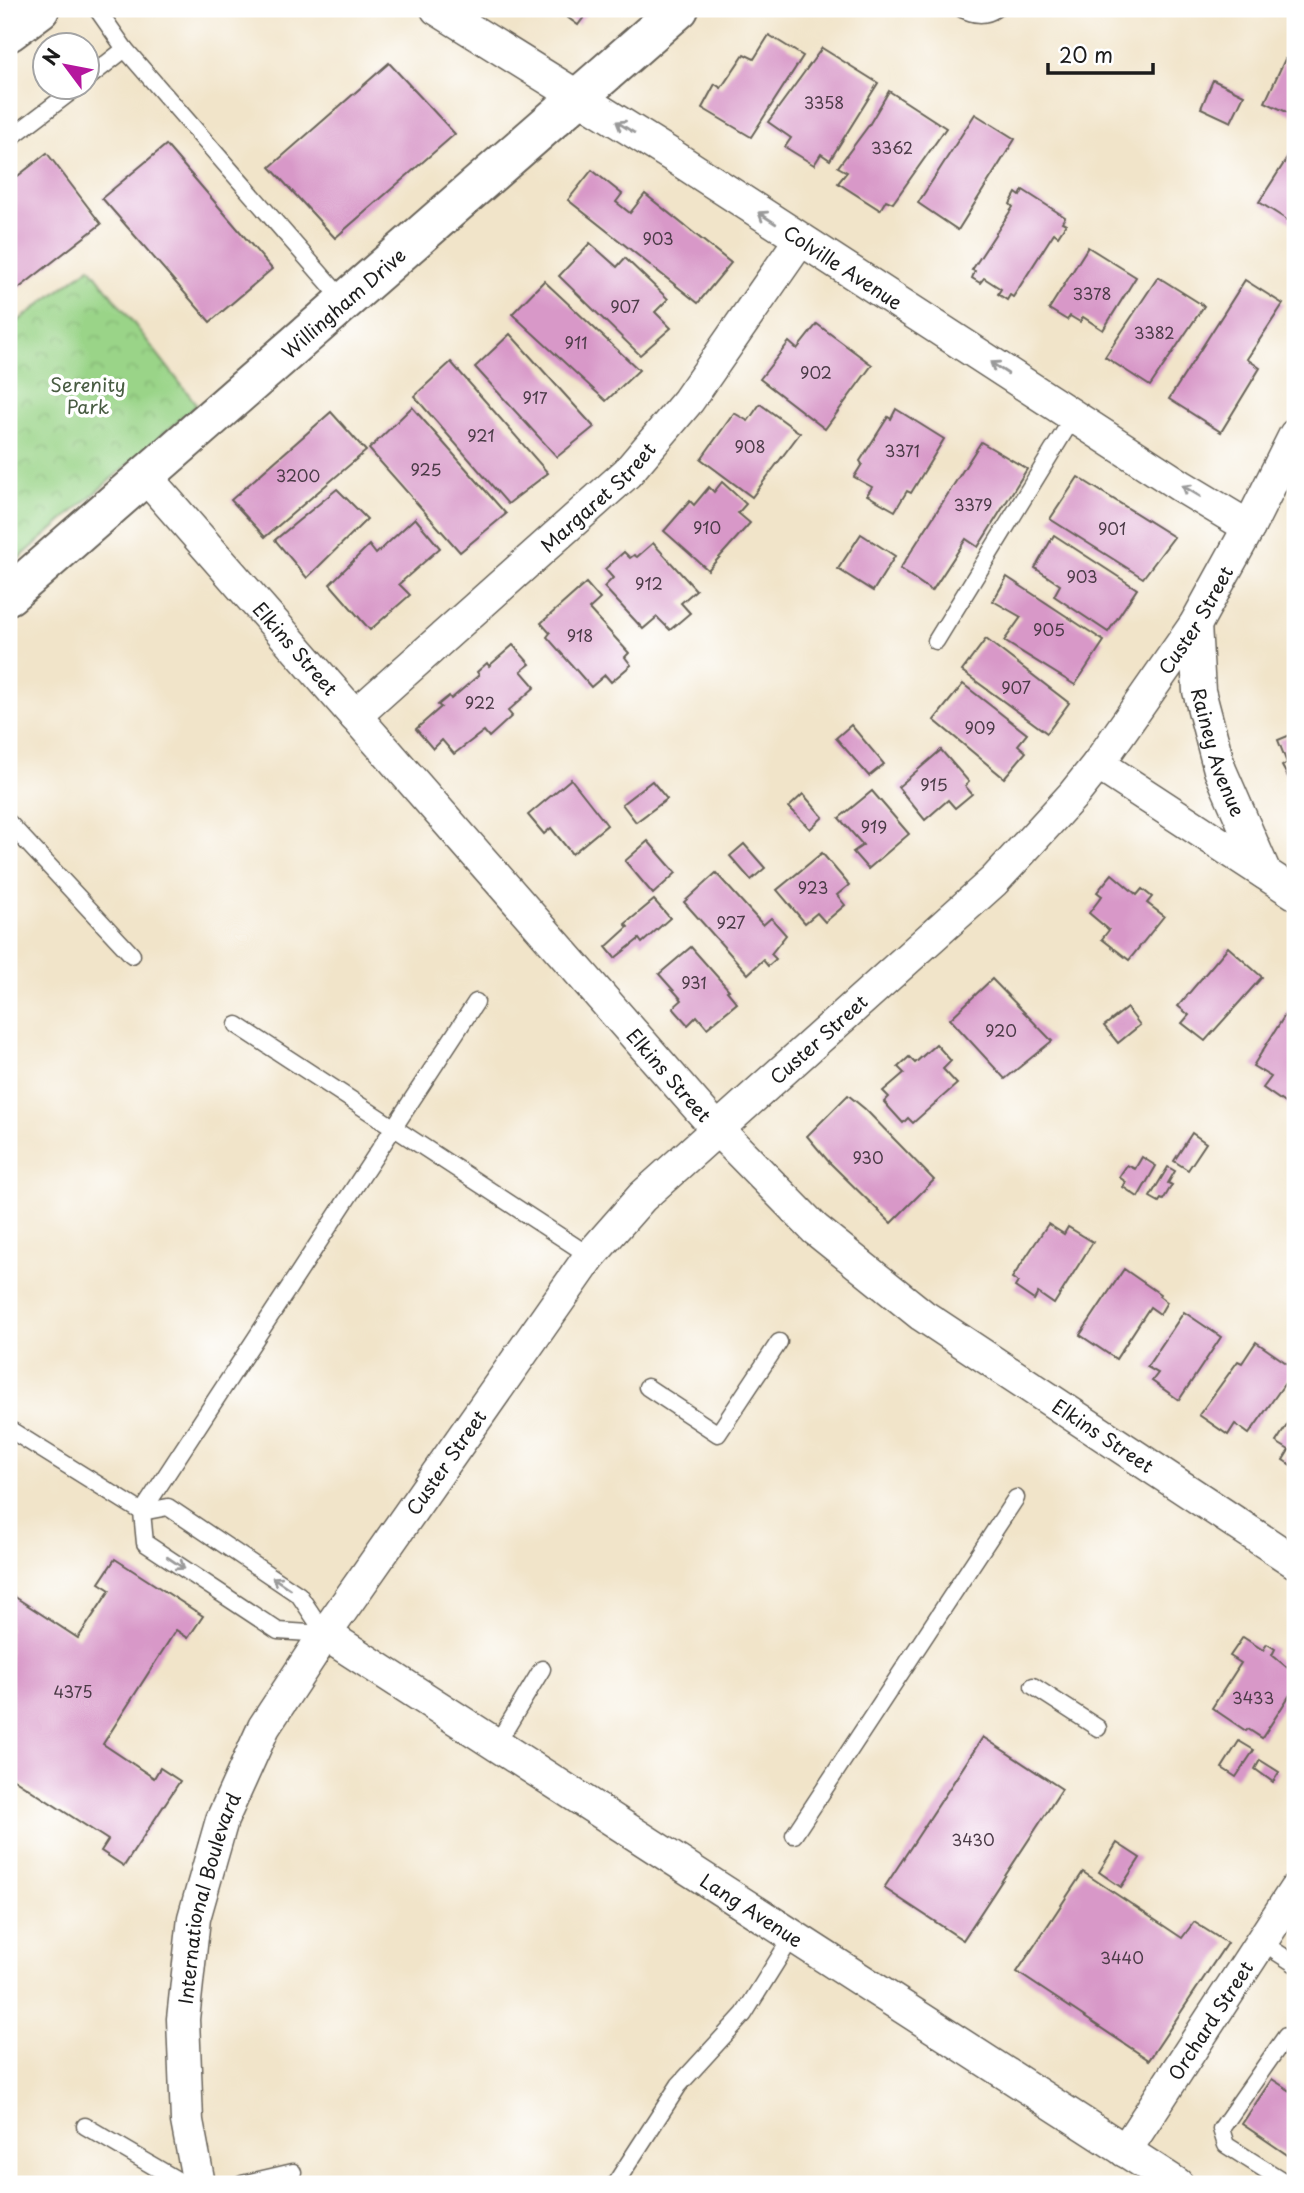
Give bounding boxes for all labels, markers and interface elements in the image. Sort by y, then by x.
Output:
north arrow [32,32,102,102]
scale bar [1048,32,1154,76]
text: 20 m [1059,38,1113,70]
text: N [35,43,67,70]
house number: 3358 [804,90,844,114]
one-way arrow [616,120,636,134]
house number: 3362 [871,135,913,159]
one-way arrow [758,211,777,225]
street label: Colville Avenue [778,218,908,316]
house number: 903 [642,226,674,250]
street label: Willingham Drive [275,241,411,365]
house number: 3378 [1073,281,1111,305]
house number: 907 [610,294,640,318]
house number: 3382 [1133,320,1175,344]
house number: 911 [565,330,587,354]
house number: 902 [800,360,832,384]
one-way arrow [990,361,1009,375]
park label: Serenity Park [50,370,126,420]
house number: 917 [522,385,548,409]
house number: 921 [467,423,495,447]
house number: 908 [734,434,766,458]
street label: Margaret Street [534,436,662,558]
house number: 3371 [884,438,920,462]
house number: 925 [411,457,441,481]
house number: 3200 [276,463,320,487]
one-way arrow [1181,484,1201,498]
house number: 3379 [954,492,992,516]
house number: 910 [693,515,721,539]
house number: 901 [1098,516,1126,540]
street label: Custer Street [1151,560,1239,680]
house number: 903 [1066,564,1098,588]
house number: 912 [635,571,663,595]
street label: Elkins Street [247,595,345,701]
house number: 905 [1033,617,1065,641]
house number: 918 [567,623,593,647]
house number: 907 [1001,675,1031,699]
street label: Rainey Avenue [1185,684,1252,821]
house number: 922 [465,690,495,714]
house number: 909 [964,715,996,739]
house number: 915 [920,772,948,796]
house number: 919 [861,814,887,838]
house number: 923 [798,875,828,899]
house number: 927 [717,910,745,934]
house number: 931 [681,970,707,994]
street label: Custer Street [763,987,873,1090]
house number: 920 [985,1018,1017,1042]
street label: Elkins Street [621,1022,719,1128]
house number: 930 [852,1145,884,1169]
street label: Elkins Street [1047,1391,1160,1479]
street label: Custer Street [399,1404,492,1520]
one-way arrow [166,1556,185,1571]
one-way arrow [272,1576,291,1590]
house number: 4375 [53,1679,93,1703]
house number: 3433 [1232,1685,1274,1709]
street label: International Boulevard [171,1787,247,2006]
house number: 3430 [951,1827,995,1851]
street label: Lang Avenue [695,1866,809,1953]
house number: 3440 [1100,1945,1144,1969]
street label: Orchard Street [1161,1955,1260,2086]

